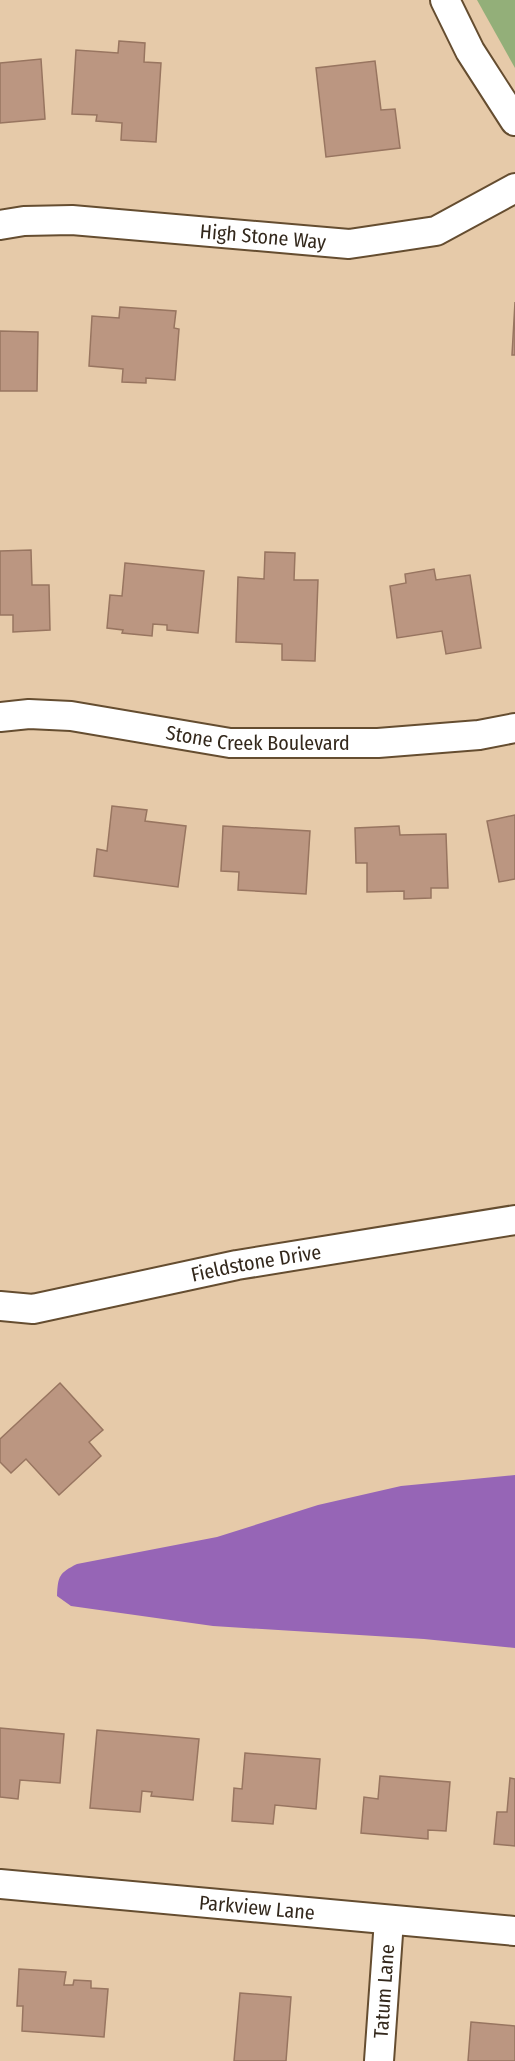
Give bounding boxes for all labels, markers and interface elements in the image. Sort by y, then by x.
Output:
street label: High Stone Way [199,219,327,254]
street label: Stone Creek Boulevard [164,720,350,755]
street label: Fieldstone Drive [189,1240,323,1287]
street label: Parkview Lane [198,1890,316,1925]
street label: Tatum Lane [369,1943,399,2039]

